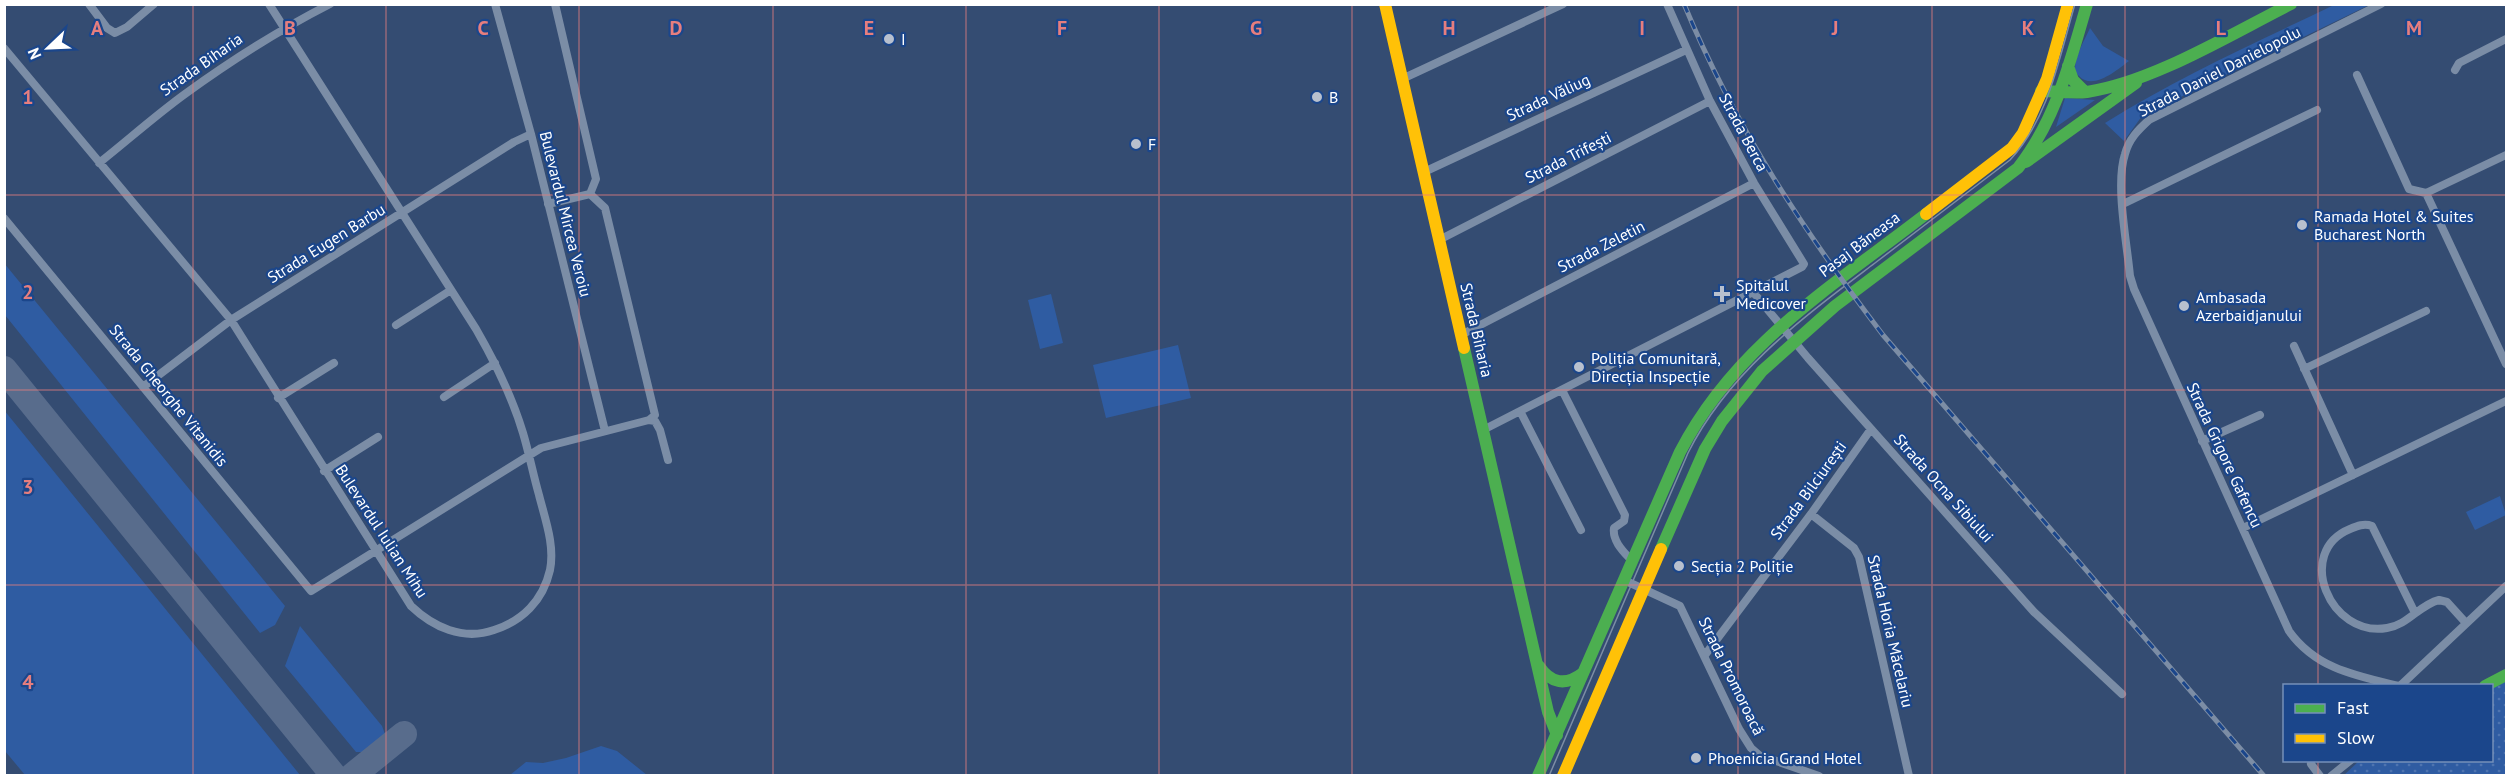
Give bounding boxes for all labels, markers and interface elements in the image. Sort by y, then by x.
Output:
text: A [91,15,104,41]
text: B [284,15,296,41]
text: C [477,15,489,41]
text: D [670,15,683,41]
text: E [864,15,874,41]
text: F [1057,15,1067,41]
text: G [1250,15,1262,41]
text: H [1442,15,1456,41]
text: I [1639,15,1645,41]
text: J [1831,15,1838,41]
text: K [2022,15,2035,41]
text: L [2216,15,2227,41]
text: M [2406,15,2422,41]
north arrow [18,18,78,78]
street label: Strada Daniel Danielopolu [2134,21,2304,121]
street label: Strada Biharia [156,28,246,100]
place label: I [901,29,906,49]
marker: I [882,32,896,46]
text: N [23,45,45,63]
street label: Strada Văliug [1503,69,1593,125]
text: 1 [22,84,34,110]
place label: B [1329,87,1338,107]
street label: Strada Berca [1715,89,1773,175]
marker: B [1310,90,1324,104]
street label: Strada Trifești [1522,127,1614,187]
street label: Bulevardul Mircea Veroiu [536,129,596,299]
place label: F [1148,134,1156,154]
marker: F [1129,137,1143,151]
street label: Strada Eugen Barbu [263,199,389,287]
place label: Ramada Hotel & Suites Bucharest North [2314,206,2474,244]
street label: Pasaj Băneasa [1815,207,1903,281]
street label: Strada Zeletin [1554,216,1648,276]
marker: Ramada Hotel & Suites Bucharest North [2295,218,2309,232]
place label: Spitalul Medicover [1736,275,1807,313]
text: 2 [22,279,34,305]
street label: Strada Biharia [1456,281,1498,379]
marker: Spitalul Medicover [1713,285,1731,303]
place label: Ambasada Azerbaidjanului [2196,287,2302,325]
marker: Ambasada Azerbaidjanului [2177,299,2191,313]
street label: Strada Gheorghe Vitanidis [105,320,233,470]
place label: Poliția Comunitară, Direcția Inspecție [1591,348,1721,386]
marker: Poliția Comunitară, Direcția Inspecție [1572,360,1586,374]
street label: Strada Grigore Gafencu [2183,379,2267,531]
street label: Strada Ocna Sibiului [1890,430,1998,546]
street label: Strada Bilciurești [1766,437,1850,543]
street label: Bulevardul Iulian Mihu [331,460,433,602]
text: 3 [22,474,34,500]
street label: Strada Horia Măcelariu [1864,553,1918,709]
place label: Secția 2 Poliție [1691,556,1793,576]
marker: Secția 2 Poliție [1672,559,1686,573]
street label: Strada Promoroacă [1695,614,1769,738]
text: 4 [22,669,34,695]
legend [2283,684,2493,762]
text: Fast [2337,696,2369,719]
text: Slow [2337,726,2375,749]
place label: Phoenicia Grand Hotel [1708,748,1862,768]
marker: Phoenicia Grand Hotel [1689,751,1703,765]

